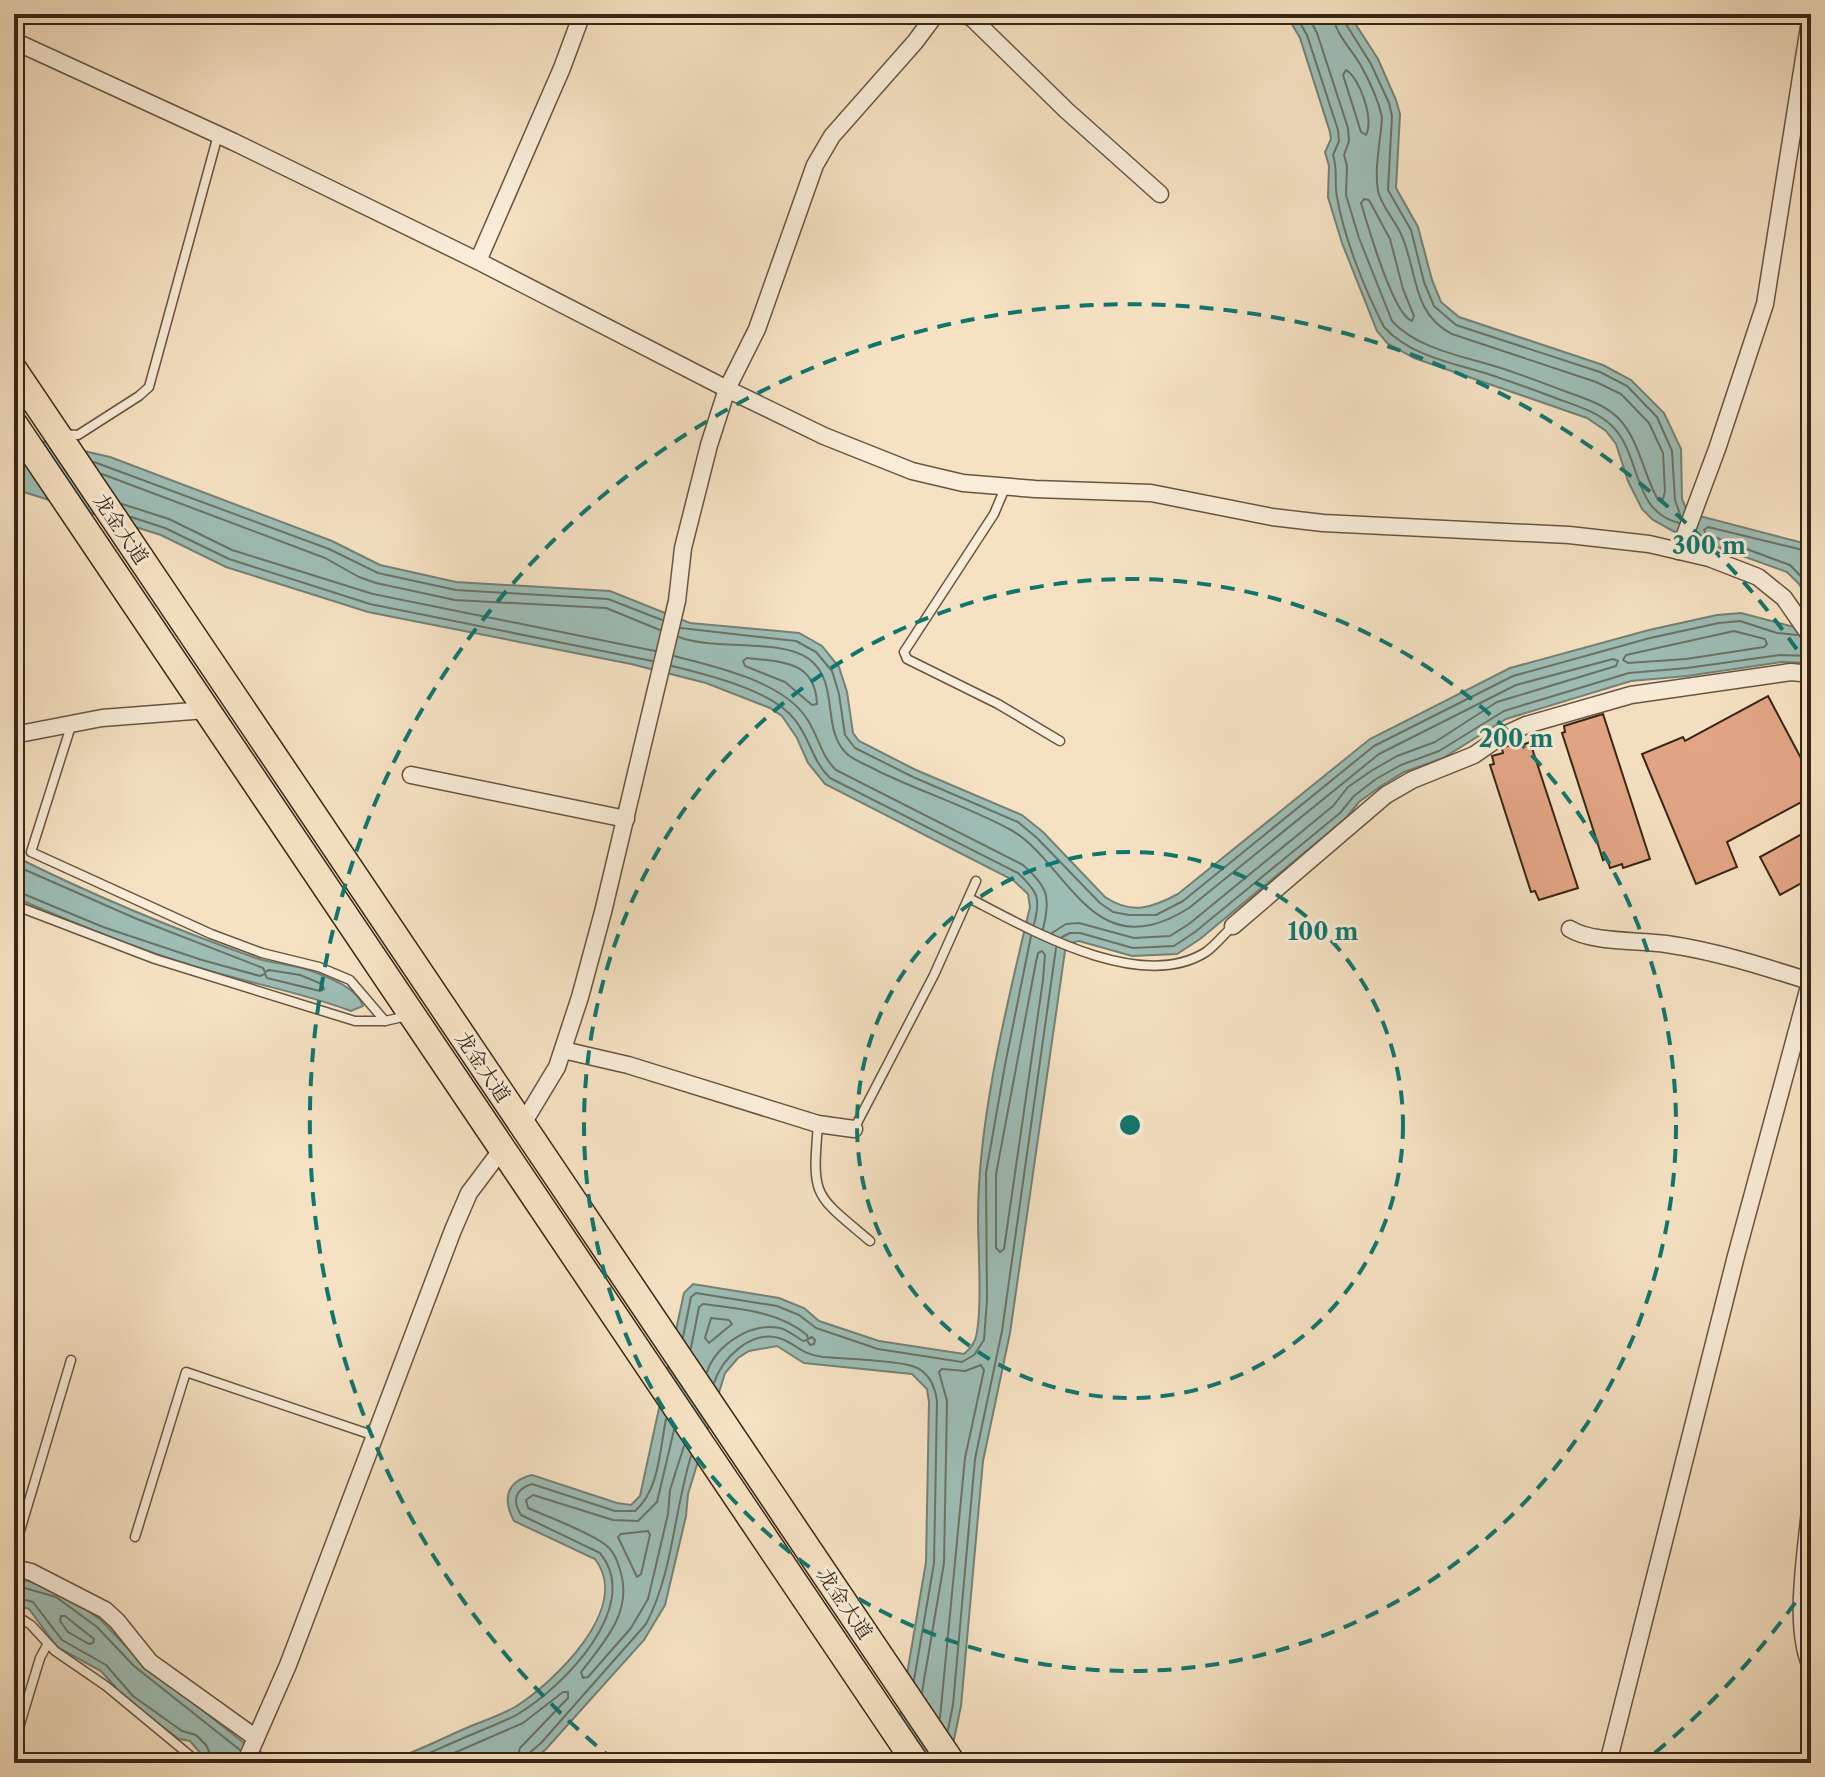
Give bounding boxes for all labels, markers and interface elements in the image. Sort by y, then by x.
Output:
street label: 龙金大道 [89,489,153,569]
text: 300 m [1672,531,1746,560]
text: 200 m [1479,724,1553,753]
text: 100 m [1287,917,1359,946]
street label: 龙金大道 [451,1027,515,1107]
centre of rings [1116,1111,1144,1139]
street label: 龙金大道 [813,1564,877,1644]

